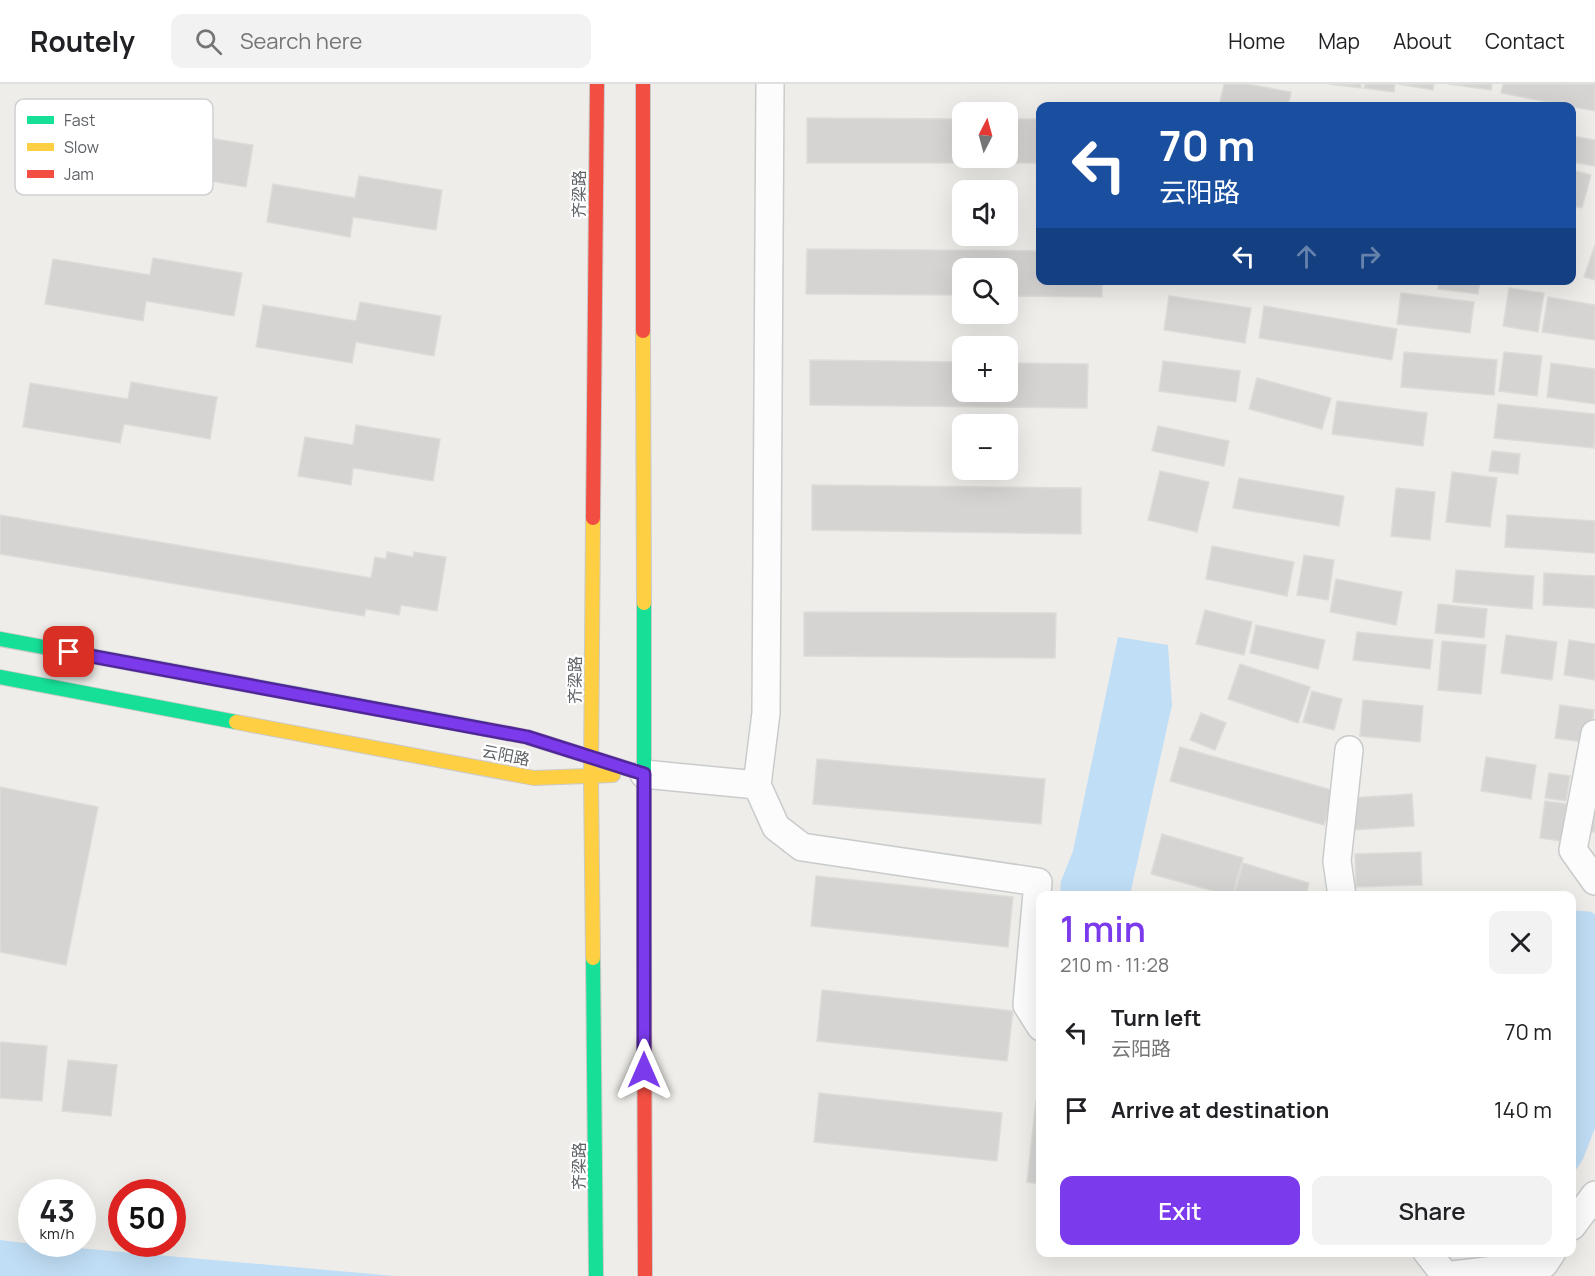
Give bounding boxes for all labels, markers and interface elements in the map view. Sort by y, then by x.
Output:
search box [171,14,591,68]
text: Routely [30,22,135,60]
icon: search [192,25,225,58]
text: Search here [240,26,362,56]
text: Home [1228,27,1285,55]
text: Map [1318,27,1360,55]
text: About [1393,27,1452,55]
text: Contact [1485,27,1565,55]
legend [15,99,213,195]
north arrow [952,102,1018,168]
map controls [952,102,1018,480]
text: Fast [64,109,95,131]
text: 70 m [1159,116,1255,174]
icon: left [1060,126,1138,204]
text: Slow [64,136,99,158]
text: Jam [64,163,94,185]
street label: 齐梁路 [568,170,590,218]
text: 云阳路 [1159,173,1240,210]
button: sound [952,180,1018,246]
icon: left [1227,240,1260,273]
icon: ahead [1290,240,1323,273]
icon: right [1353,240,1386,273]
button: search [952,258,1018,324]
button: + [952,336,1018,402]
button: − [952,414,1018,480]
pin [43,626,94,677]
icon: arrive [52,635,85,668]
street label: 齐梁路 [564,656,586,704]
street label: 云阳路 [480,740,532,770]
text: 1 min [1060,904,1146,953]
button: close [1489,911,1552,974]
text: 210 m · 11:28 [1060,951,1169,978]
text: Turn left [1111,1003,1201,1033]
icon: left [1060,1016,1093,1049]
text: 70 m [1504,1017,1552,1047]
text: 云阳路 [1111,1035,1171,1062]
position arrow [612,1038,676,1102]
icon: arrive [1060,1094,1093,1127]
text: Arrive at destination [1111,1095,1329,1125]
text: 140 m [1494,1095,1552,1125]
street label: 齐梁路 [568,1142,590,1190]
button: Exit [1060,1176,1300,1245]
button: Share [1312,1176,1552,1245]
speed limit sign: 50 [108,1179,186,1257]
text: 43 [39,1190,75,1231]
text: km/h [40,1223,74,1244]

